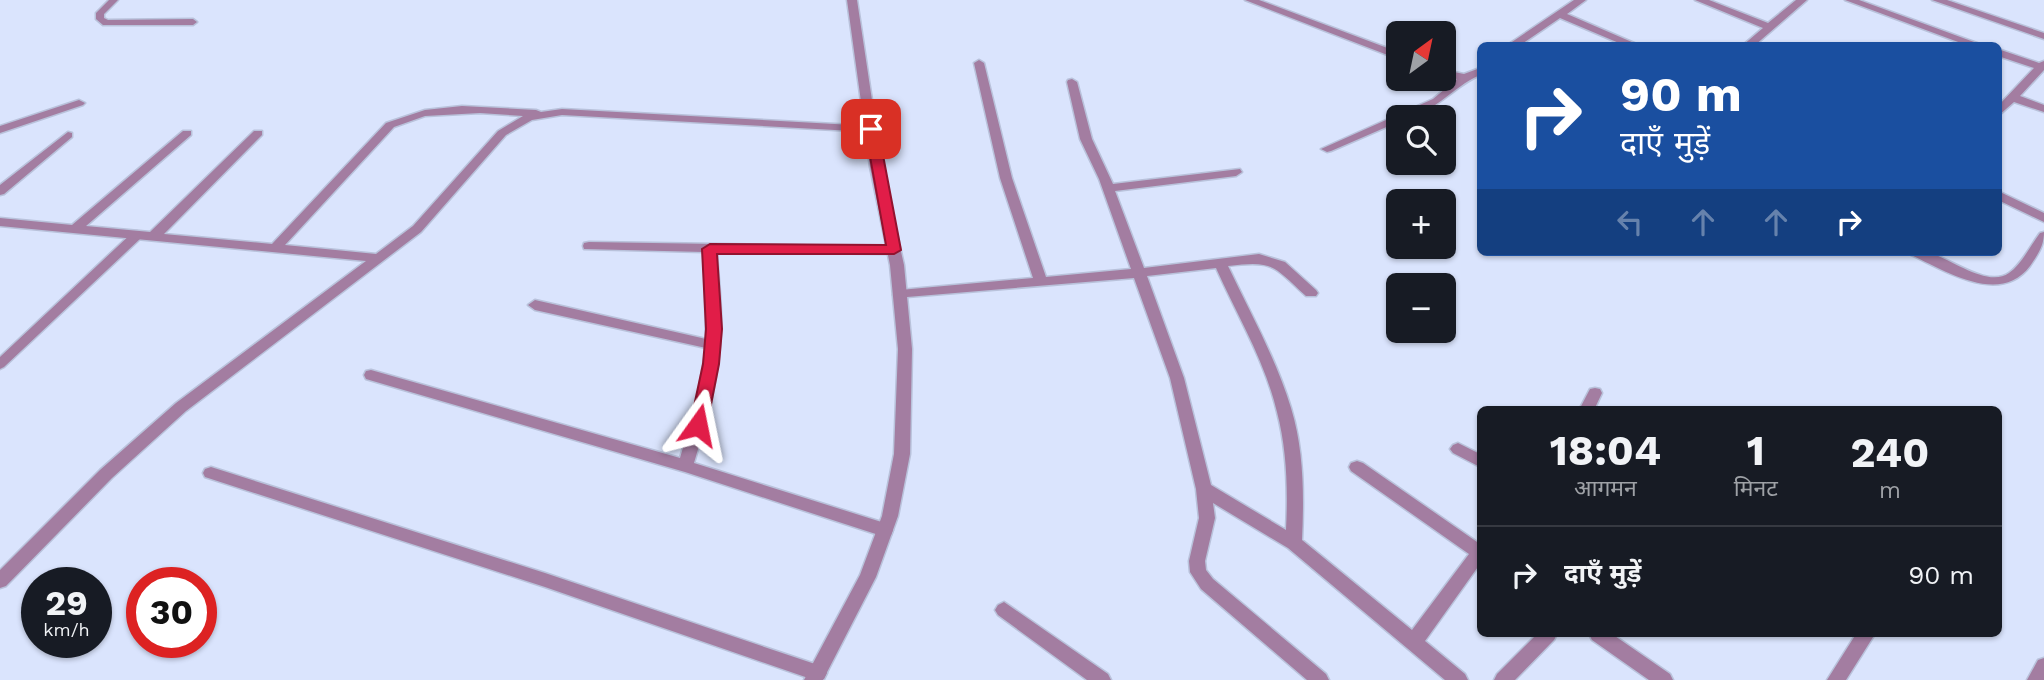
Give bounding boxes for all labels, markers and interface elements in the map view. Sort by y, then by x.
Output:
north arrow [1386,21,1456,91]
map controls [1386,21,1456,343]
text: 90 m [1620,65,1742,123]
icon: right [1505,70,1596,161]
pin [841,99,901,159]
button: search [1386,105,1456,175]
icon: arrive [852,110,890,148]
text: दाएँ मुड़ें [1620,124,1710,162]
button: + [1386,189,1456,259]
icon: left [1611,203,1649,241]
icon: ahead [1684,203,1722,241]
icon: ahead [1757,203,1795,241]
icon: right [1830,203,1868,241]
button: − [1386,273,1456,343]
position arrow [661,388,735,462]
text: 18:04 [1550,426,1661,475]
text: 1 [1747,426,1765,475]
text: 240 [1851,428,1929,477]
text: आगमन [1574,475,1637,502]
text: मिनट [1734,475,1778,502]
text: m [1879,477,1901,504]
icon: right [1505,556,1543,594]
text: दाएँ मुड़ें [1564,558,1641,588]
text: 90 m [1908,560,1974,590]
speed limit sign: 30 [126,567,217,658]
text: 29 [45,582,88,624]
text: km/h [43,619,90,640]

